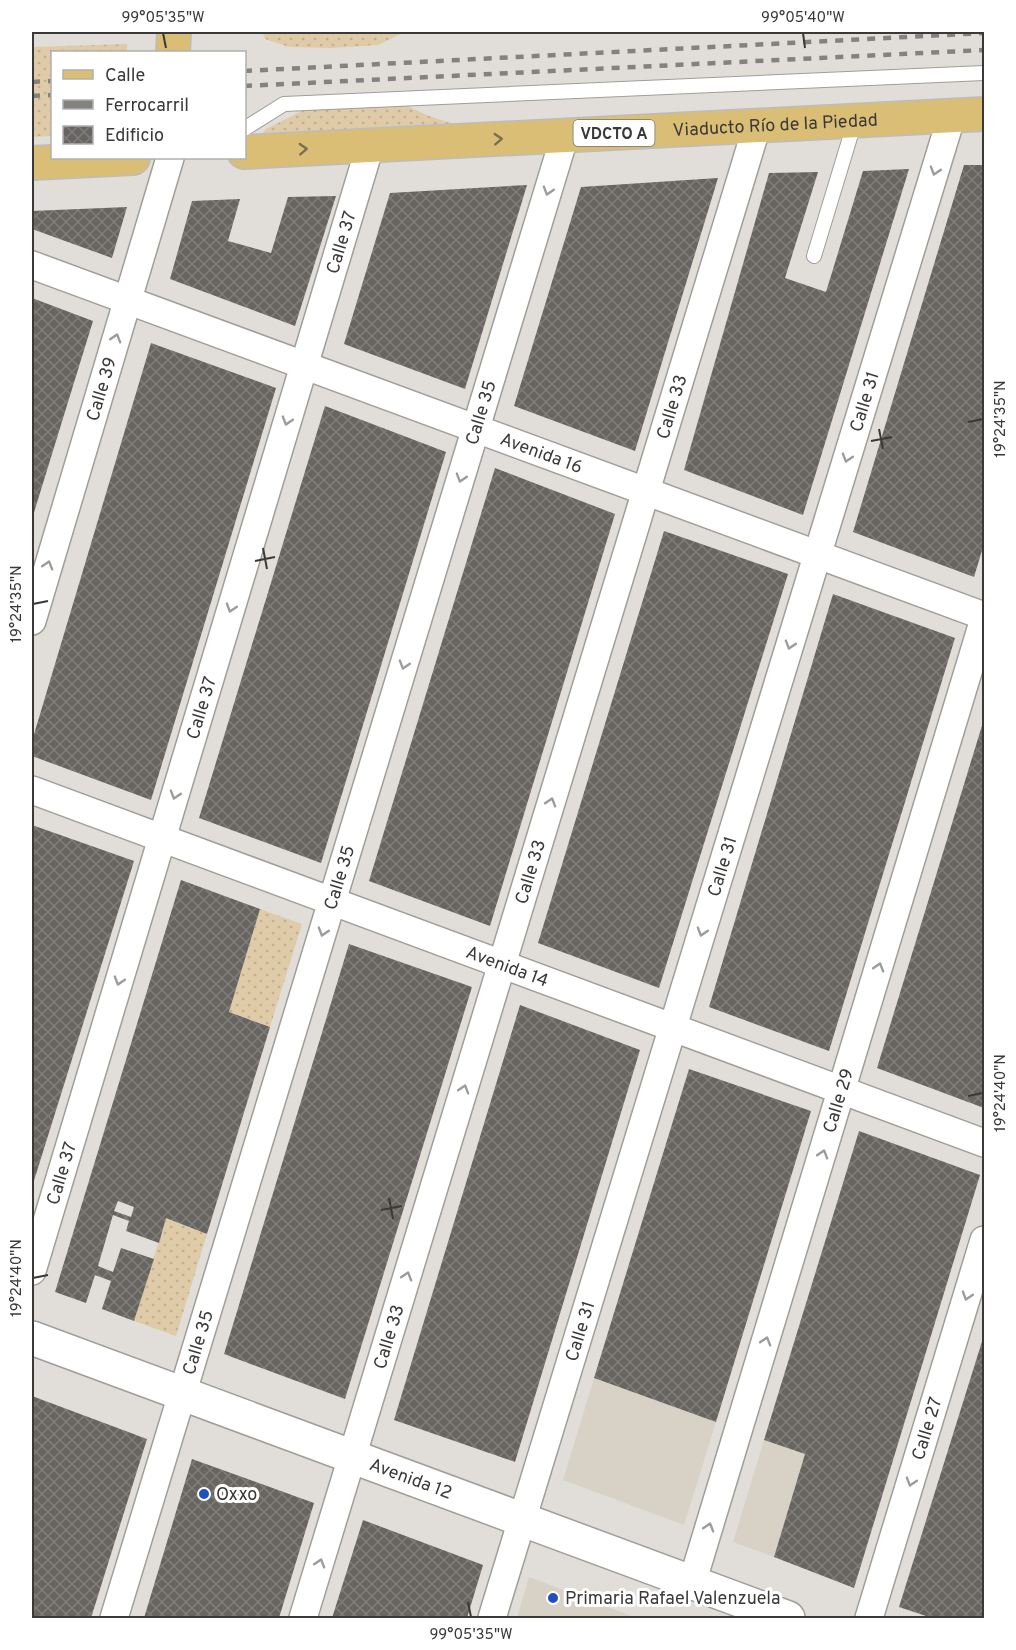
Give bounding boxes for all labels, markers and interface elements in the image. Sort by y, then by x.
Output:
text: 99°05'35"W [121,9,205,28]
text: 99°05'40"W [761,9,845,28]
legend [51,51,246,159]
text: Calle [105,65,145,88]
text: Ferrocarril [105,95,189,118]
street label: Viaducto Río de la Piedad [672,109,878,143]
road number: VDCTO A [574,120,654,146]
text: Edificio [105,125,164,148]
one-way arrow [493,132,502,145]
one-way arrow [298,142,307,155]
one-way arrow [930,165,942,176]
one-way arrow [543,185,555,196]
street label: Calle 37 [322,209,363,277]
one-way arrow [109,333,121,344]
street label: Calle 39 [82,355,123,424]
street label: Calle 31 [846,369,886,435]
street label: Calle 33 [652,372,694,442]
street label: Calle 35 [461,378,503,448]
text: 19°24'35"N [992,380,1011,458]
one-way arrow [282,415,294,426]
street label: Avenida 16 [496,429,585,480]
one-way arrow [842,452,854,463]
one-way arrow [456,472,468,483]
one-way arrow [41,560,53,571]
text: 19°24'35"N [8,565,27,643]
one-way arrow [226,602,238,613]
one-way arrow [785,639,797,650]
one-way arrow [399,659,411,670]
street label: Calle 37 [182,674,223,743]
one-way arrow [170,789,182,800]
one-way arrow [544,797,556,808]
street label: Calle 31 [703,834,744,900]
street label: Calle 33 [511,837,552,907]
street label: Calle 35 [320,843,361,913]
one-way arrow [318,926,330,937]
one-way arrow [697,926,709,937]
street label: Avenida 14 [462,942,551,993]
one-way arrow [872,962,884,973]
one-way arrow [114,975,126,986]
text: 19°24'40"N [992,1054,1011,1132]
street label: Calle 29 [819,1066,860,1136]
one-way arrow [457,1084,469,1095]
street label: Calle 37 [42,1140,83,1208]
one-way arrow [816,1149,828,1160]
text: 19°24'40"N [8,1239,27,1317]
one-way arrow [400,1271,412,1281]
one-way arrow [962,1290,974,1301]
street label: Calle 31 [561,1299,601,1365]
street label: Calle 33 [369,1302,411,1372]
street label: Calle 35 [179,1308,220,1378]
one-way arrow [759,1336,771,1347]
street label: Calle 27 [908,1395,948,1463]
street label: Avenida 12 [366,1454,455,1506]
one-way arrow [905,1476,918,1487]
place label: Oxxo [216,1484,257,1507]
marker: Oxxo [197,1487,211,1501]
one-way arrow [702,1522,714,1533]
one-way arrow [313,1558,325,1568]
place label: Primaria Rafael Valenzuela [565,1588,781,1611]
marker: Primaria Rafael Valenzuela [546,1591,560,1605]
text: 99°05'35"W [429,1626,513,1645]

